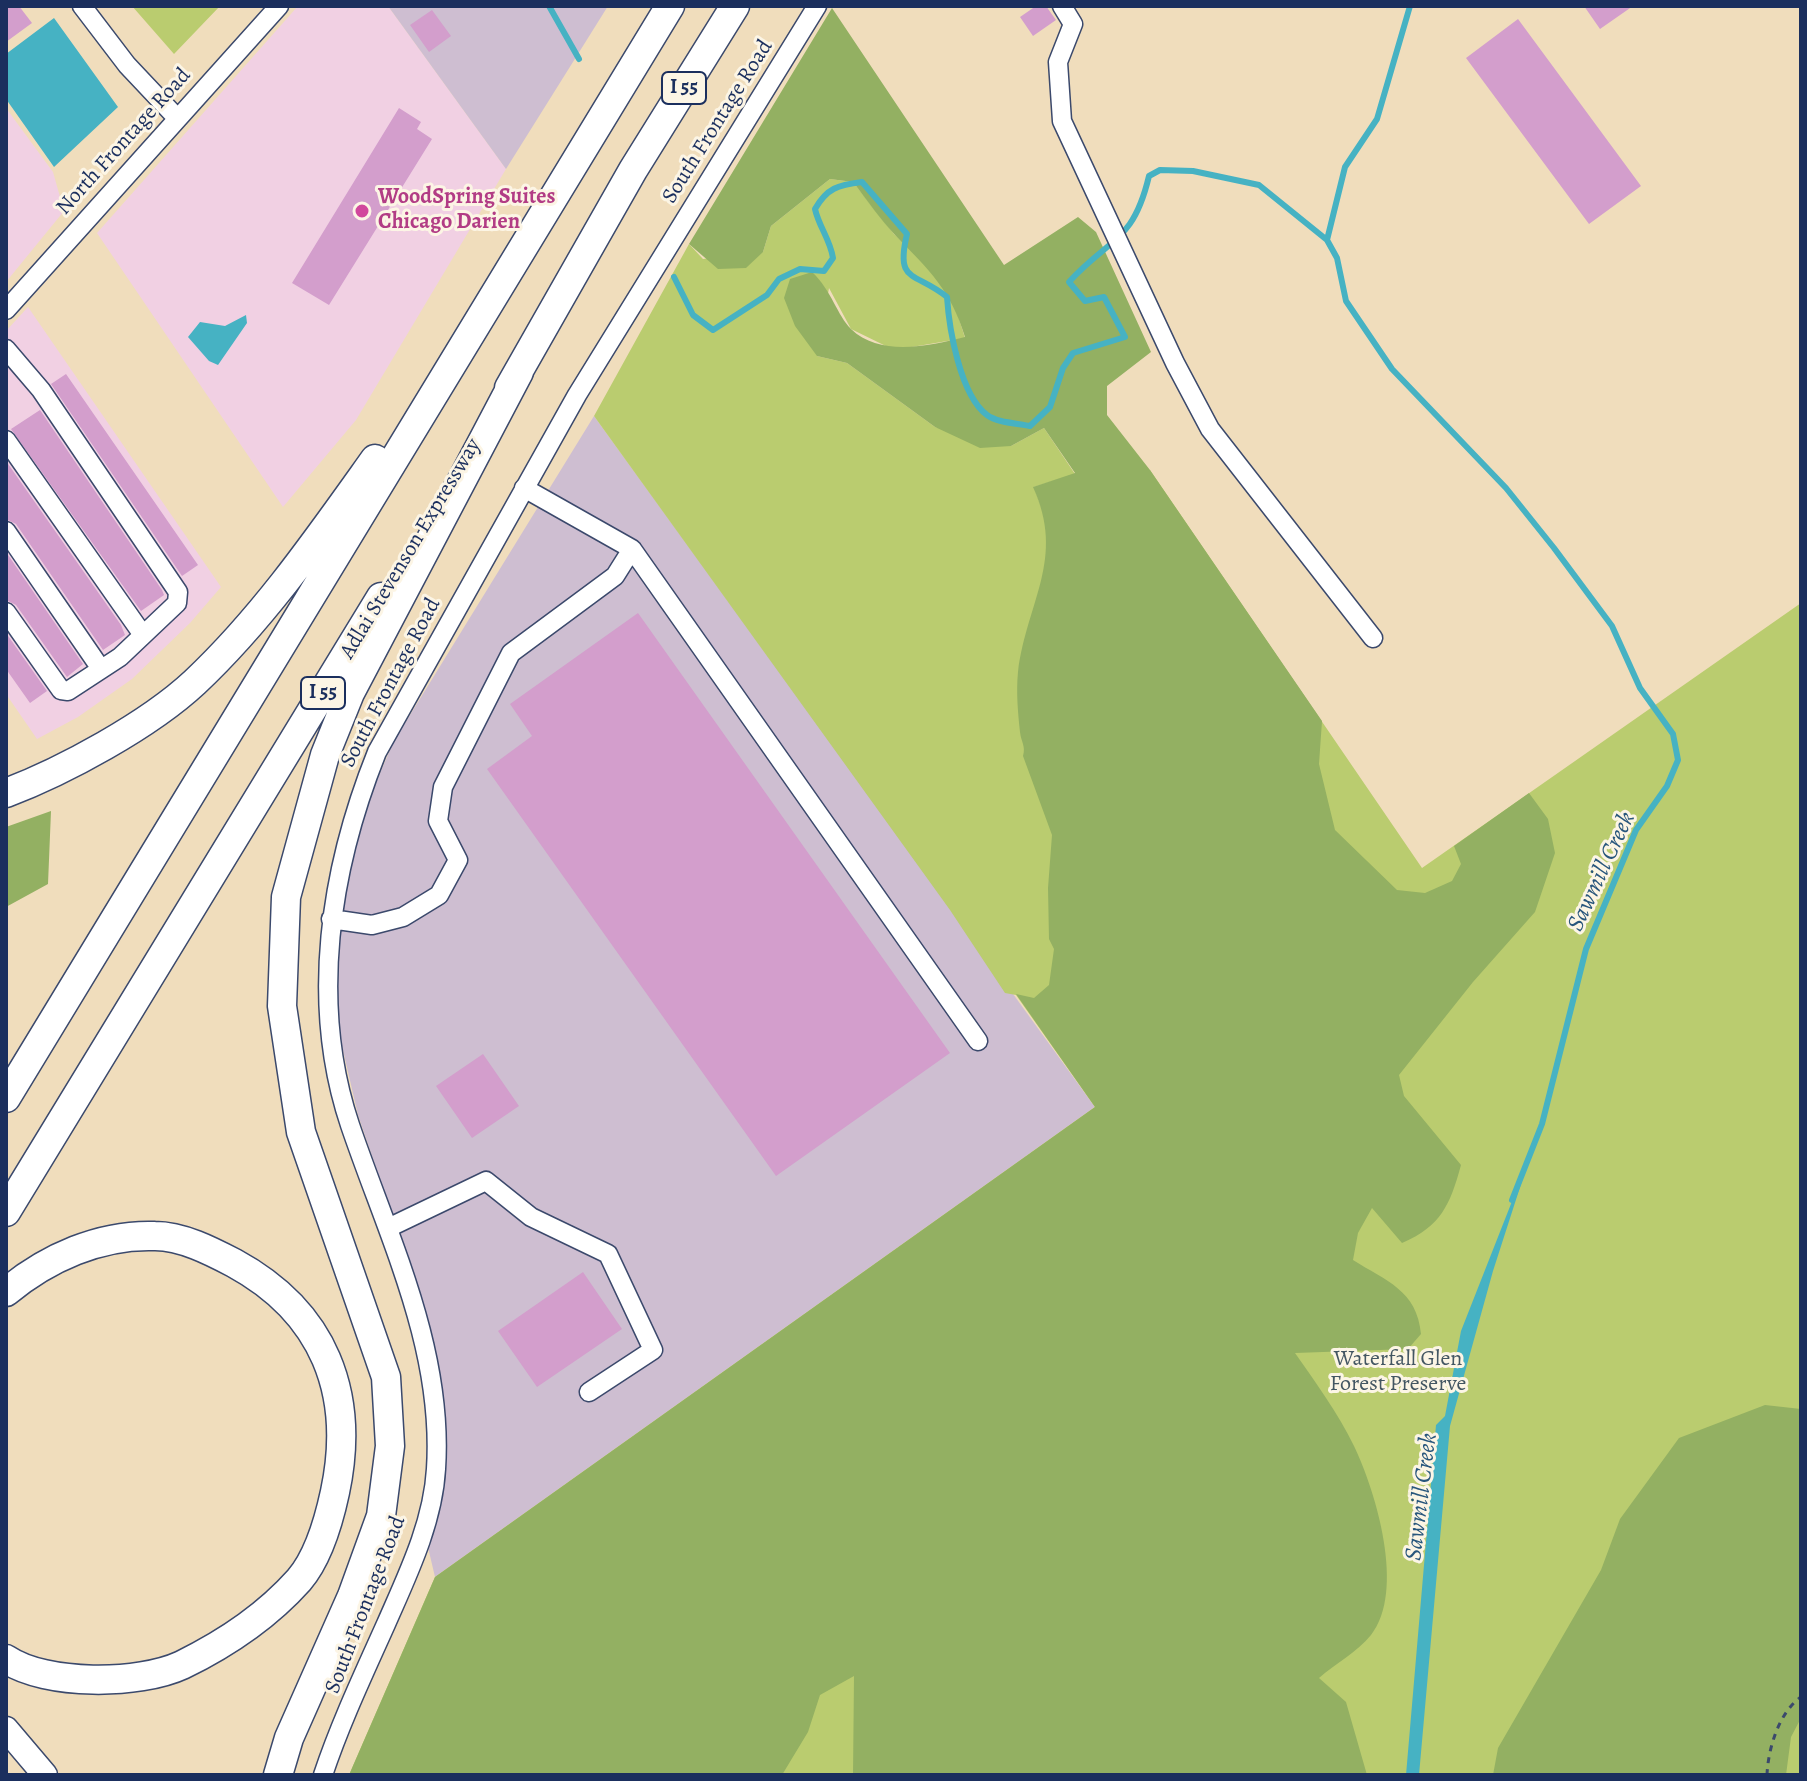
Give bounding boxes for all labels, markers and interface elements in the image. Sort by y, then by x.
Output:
street label: South Frontage Road [657,35,779,209]
street label: North Frontage Road [51,63,197,221]
road number: I 55 [662,72,706,104]
place label: WoodSpring Suites Chicago Darien [378,185,555,236]
marker: WoodSpring Suites Chicago Darien [353,202,371,220]
street label: Adlai Stevenson Expressway [335,434,487,664]
street label: South Frontage Road [335,594,447,772]
road number: I 55 [301,677,345,709]
water label: Sawmill Creek [1562,808,1642,936]
park label: Waterfall Glen Forest Preserve [1330,1347,1466,1398]
water label: Sawmill Creek [1400,1432,1444,1562]
street label: South Frontage Road [320,1512,412,1698]

